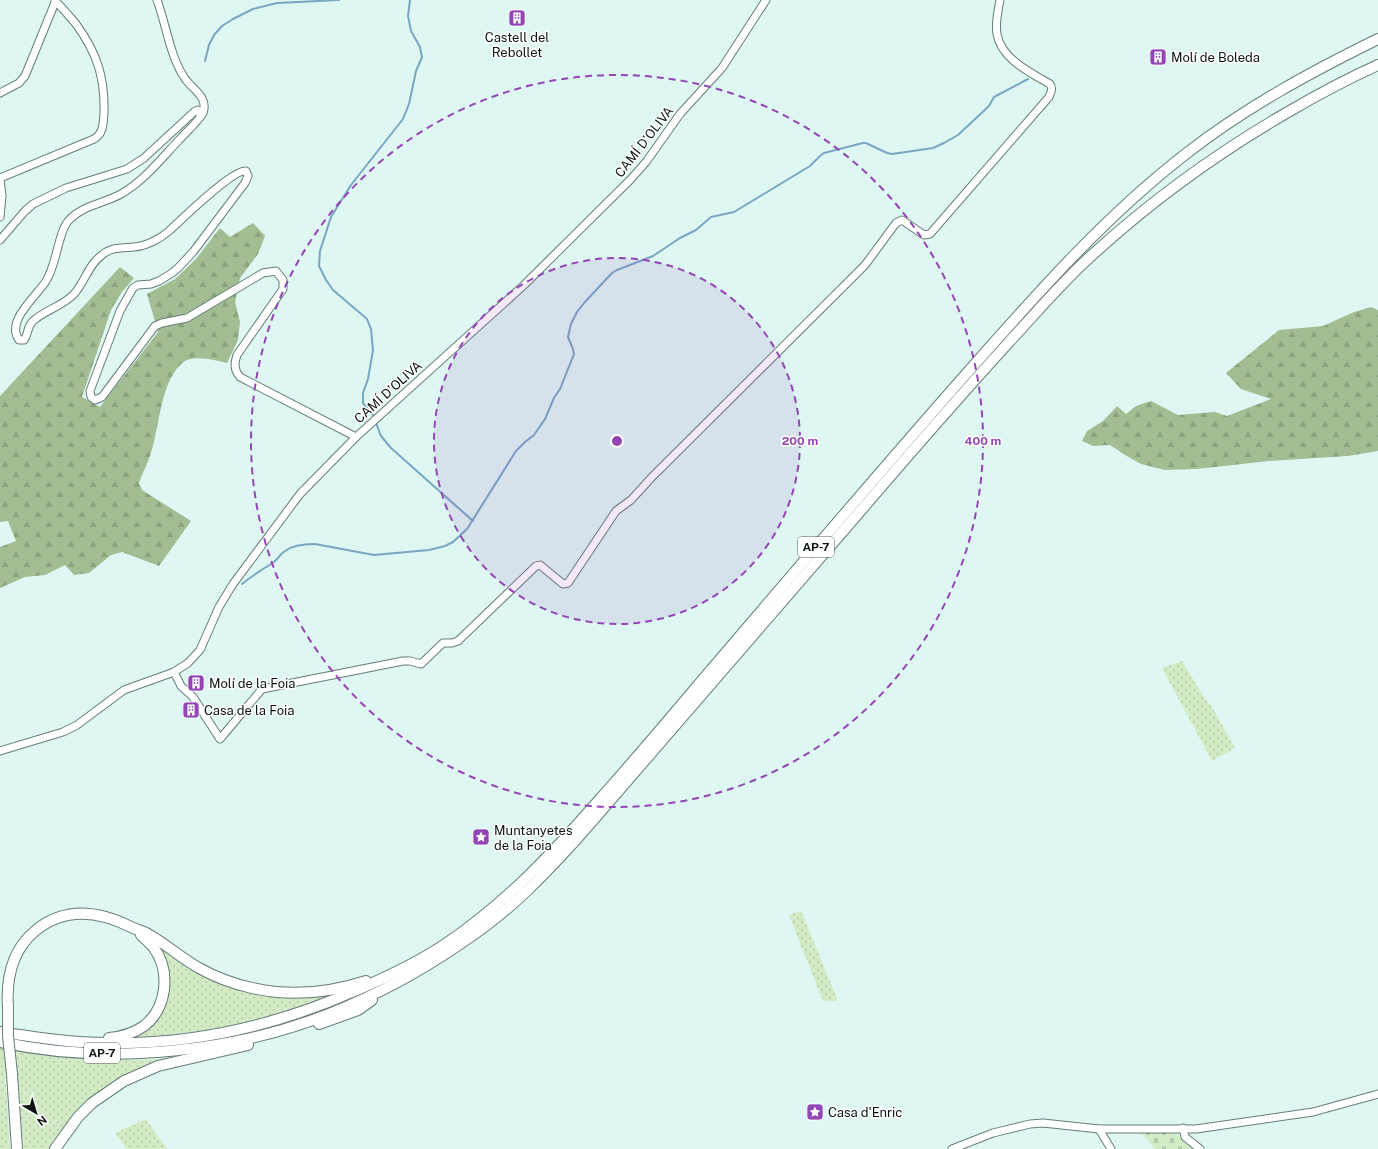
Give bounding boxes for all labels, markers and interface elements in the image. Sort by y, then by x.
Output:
building icon: Castell del Rebollet [507,8,527,28]
place label: Castell del Rebollet [485,30,549,60]
building icon: Molí de Boleda [1148,47,1168,67]
place label: Molí de Boleda [1171,50,1260,65]
street label: CAMÍ D’OLIVA [611,103,676,180]
street label: CAMÍ D’OLIVA [351,357,425,426]
centre of rings [610,434,624,448]
text: 200 m [782,434,818,448]
text: 400 m [965,434,1002,448]
road number: AP-7 [798,537,834,557]
building icon: Molí de la Foia [186,673,206,693]
place label: Molí de la Foia [209,676,295,691]
building icon: Casa de la Foia [181,700,201,720]
place label: Casa de la Foia [204,703,294,718]
place label: Muntanyetes de la Foia [494,823,573,853]
place icon: Muntanyetes de la Foia [471,827,491,847]
road number: AP-7 [84,1043,120,1063]
north arrow [16,1093,56,1133]
place icon: Casa d'Enric [805,1102,825,1122]
place label: Casa d'Enric [828,1105,902,1120]
text: N [35,1114,49,1128]

